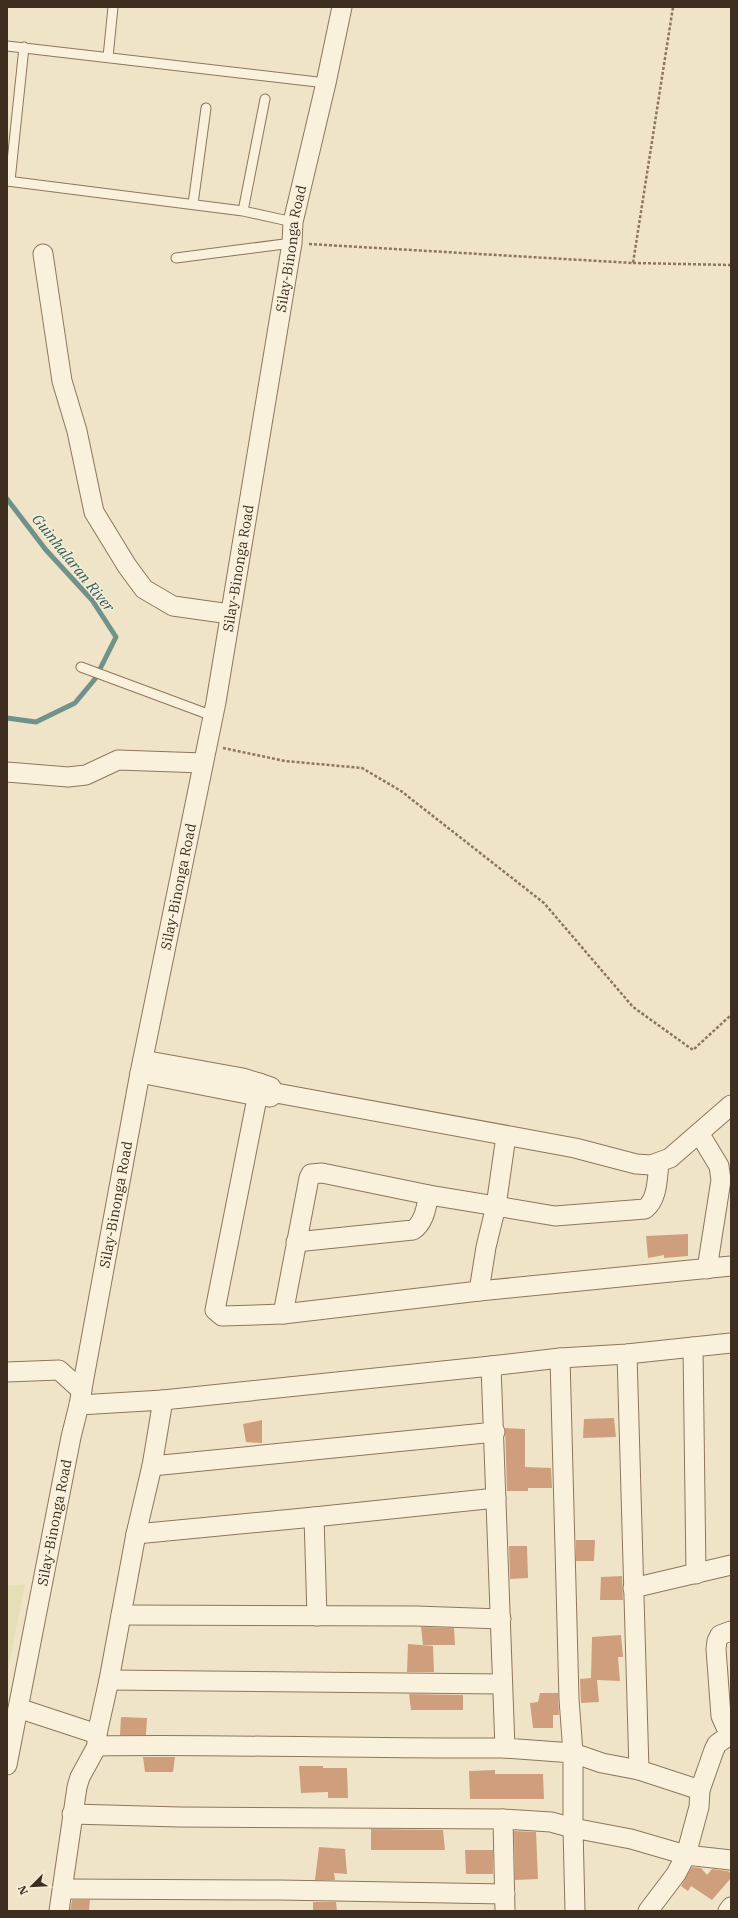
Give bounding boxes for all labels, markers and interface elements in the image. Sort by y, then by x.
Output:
street label: Silay-Binonga Road [272,183,311,314]
street label: Silay-Binonga Road [219,503,258,633]
water label: Guinhalaran River [28,510,119,616]
street label: Silay-Binonga Road [156,821,200,951]
street label: Silay-Binonga Road [95,1139,136,1269]
street label: Silay-Binonga Road [33,1457,76,1587]
north arrow [12,1866,52,1906]
text: N [15,1883,31,1897]

